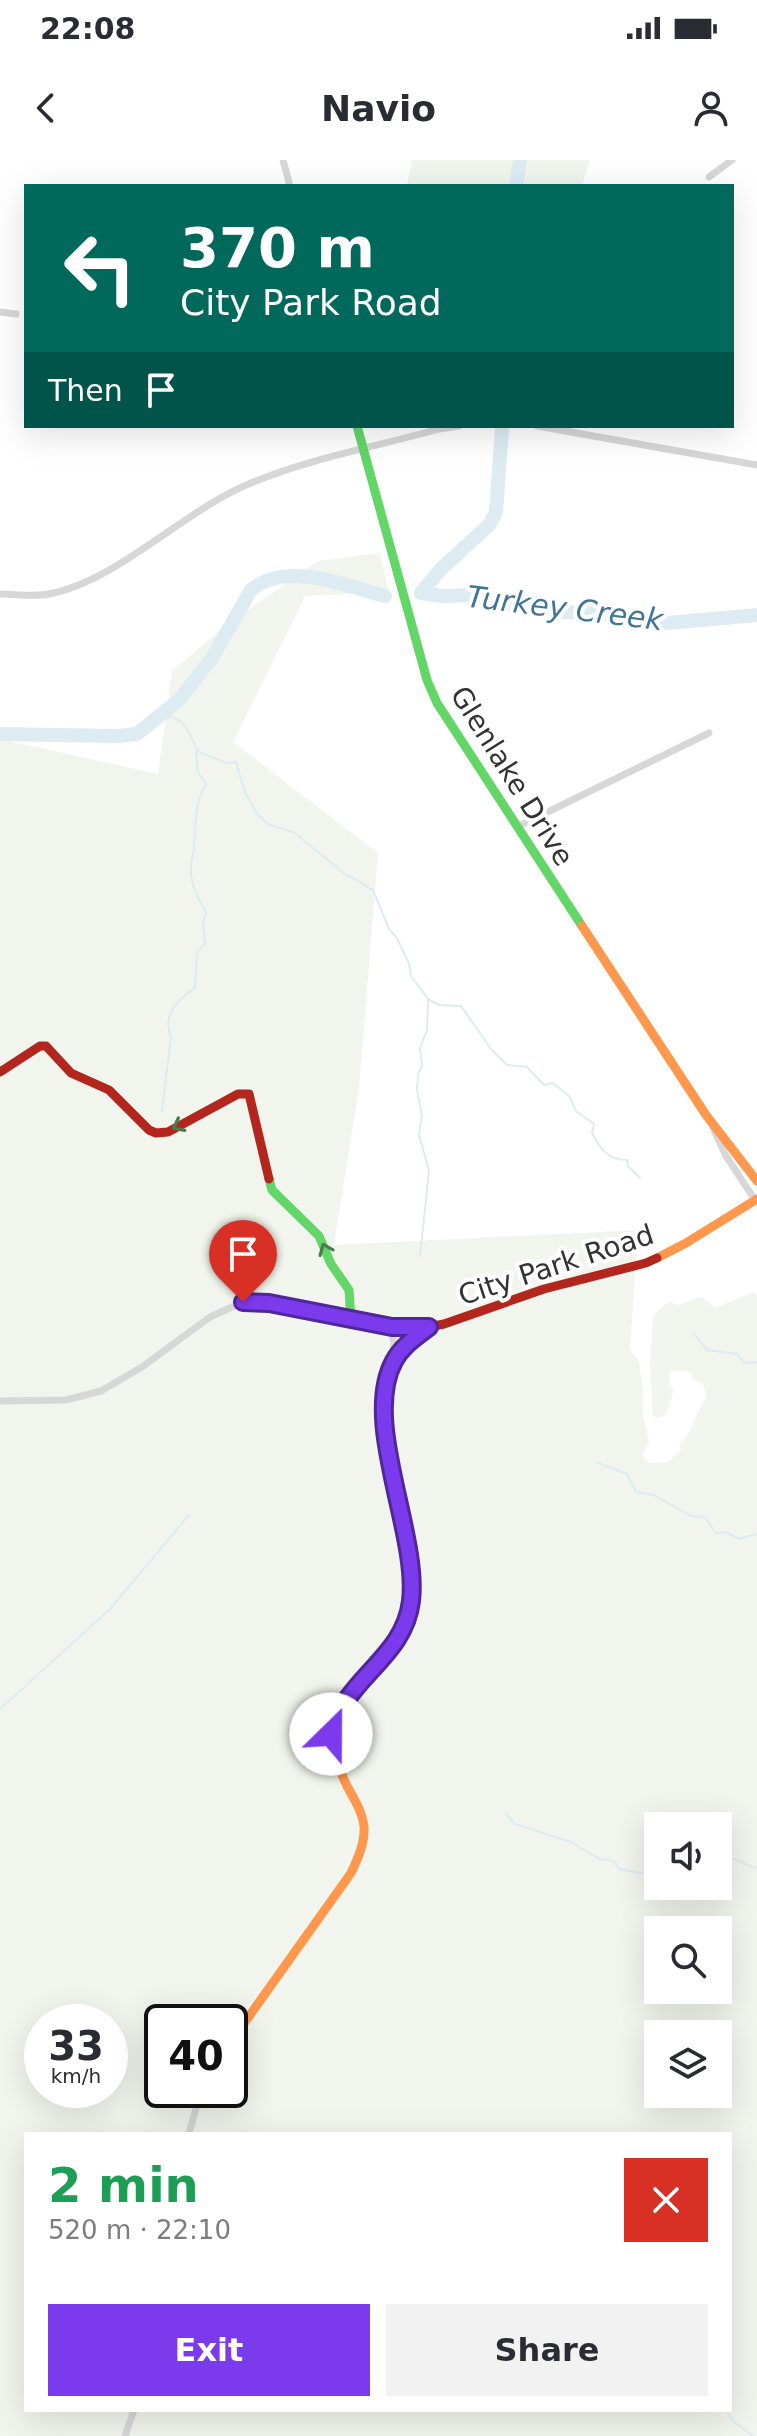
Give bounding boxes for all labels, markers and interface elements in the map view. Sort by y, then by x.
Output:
text: 22:08 [40,11,136,46]
icon: back [24,86,68,130]
icon: person [689,86,733,130]
text: Navio [321,88,436,129]
text: 370 m [180,215,375,280]
icon: left [48,216,152,320]
text: City Park Road [180,282,442,323]
icon: arrive [139,368,183,412]
text: Then [48,373,123,408]
water label: Turkey Creek [465,579,667,638]
street label: Glenlake Drive [444,680,580,872]
one-way arrow [171,1117,186,1132]
street label: City Park Road [454,1218,658,1312]
pin [209,1220,277,1302]
icon: arrive [221,1232,265,1276]
one-way arrow [318,1243,334,1257]
position arrow [289,1692,373,1776]
map controls [644,1812,732,2108]
button: sound [644,1812,732,1900]
button: search [644,1916,732,2004]
speed limit sign: 40 [144,2004,248,2108]
button: layers [644,2020,732,2108]
text: 33 [48,2023,104,2069]
text: km/h [51,2064,101,2088]
text: 2 min [48,2157,199,2213]
button: close [624,2158,708,2242]
text: 520 m · 22:10 [48,2215,231,2245]
button: Exit [48,2304,370,2396]
button: Share [386,2304,708,2396]

